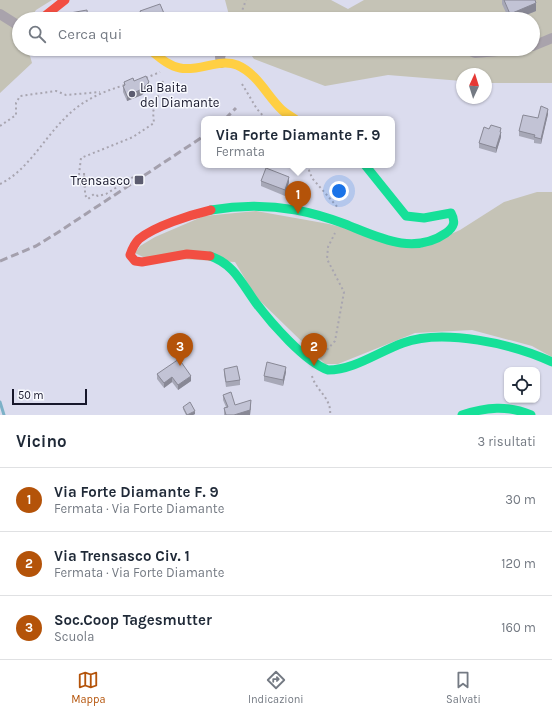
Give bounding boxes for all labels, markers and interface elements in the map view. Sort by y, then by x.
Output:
search box [12,12,540,56]
icon: search [26,23,48,45]
text: Cerca qui [58,25,122,43]
north arrow [456,68,492,104]
place label: La Baita del Diamante [140,80,220,110]
marker: La Baita del Diamante [127,89,137,99]
popup [201,116,395,168]
text: Via Forte Diamante F. 9 [216,126,380,144]
text: Fermata [216,144,265,159]
place label: Trensasco [71,173,130,188]
marker: Trensasco [133,174,145,186]
pin: 1 [285,181,311,214]
your location [329,181,349,201]
pin: 3 [167,333,193,366]
pin: 2 [301,333,327,366]
map controls [504,367,540,403]
button: locate [504,367,540,403]
scale bar [12,387,87,406]
text: 50 m [18,389,44,402]
text: Vicino [16,431,67,451]
text: 3 risultati [478,434,536,449]
text: Via Forte Diamante F. 9 [54,483,219,501]
text: 1 [27,492,31,507]
text: 30 m [505,492,536,507]
text: Fermata · Via Forte Diamante [54,501,224,516]
text: Via Trensasco Civ. 1 [54,547,190,565]
text: 2 [25,556,33,571]
text: 120 m [501,556,536,571]
text: Fermata · Via Forte Diamante [54,565,224,580]
text: Soc.Coop Tagesmutter [54,611,212,629]
text: 3 [25,620,33,635]
text: 160 m [501,620,536,635]
text: Scuola [54,629,94,644]
tab: Mappa [71,669,106,706]
tab: Indicazioni [248,669,304,706]
tab: Salvati [446,669,481,706]

